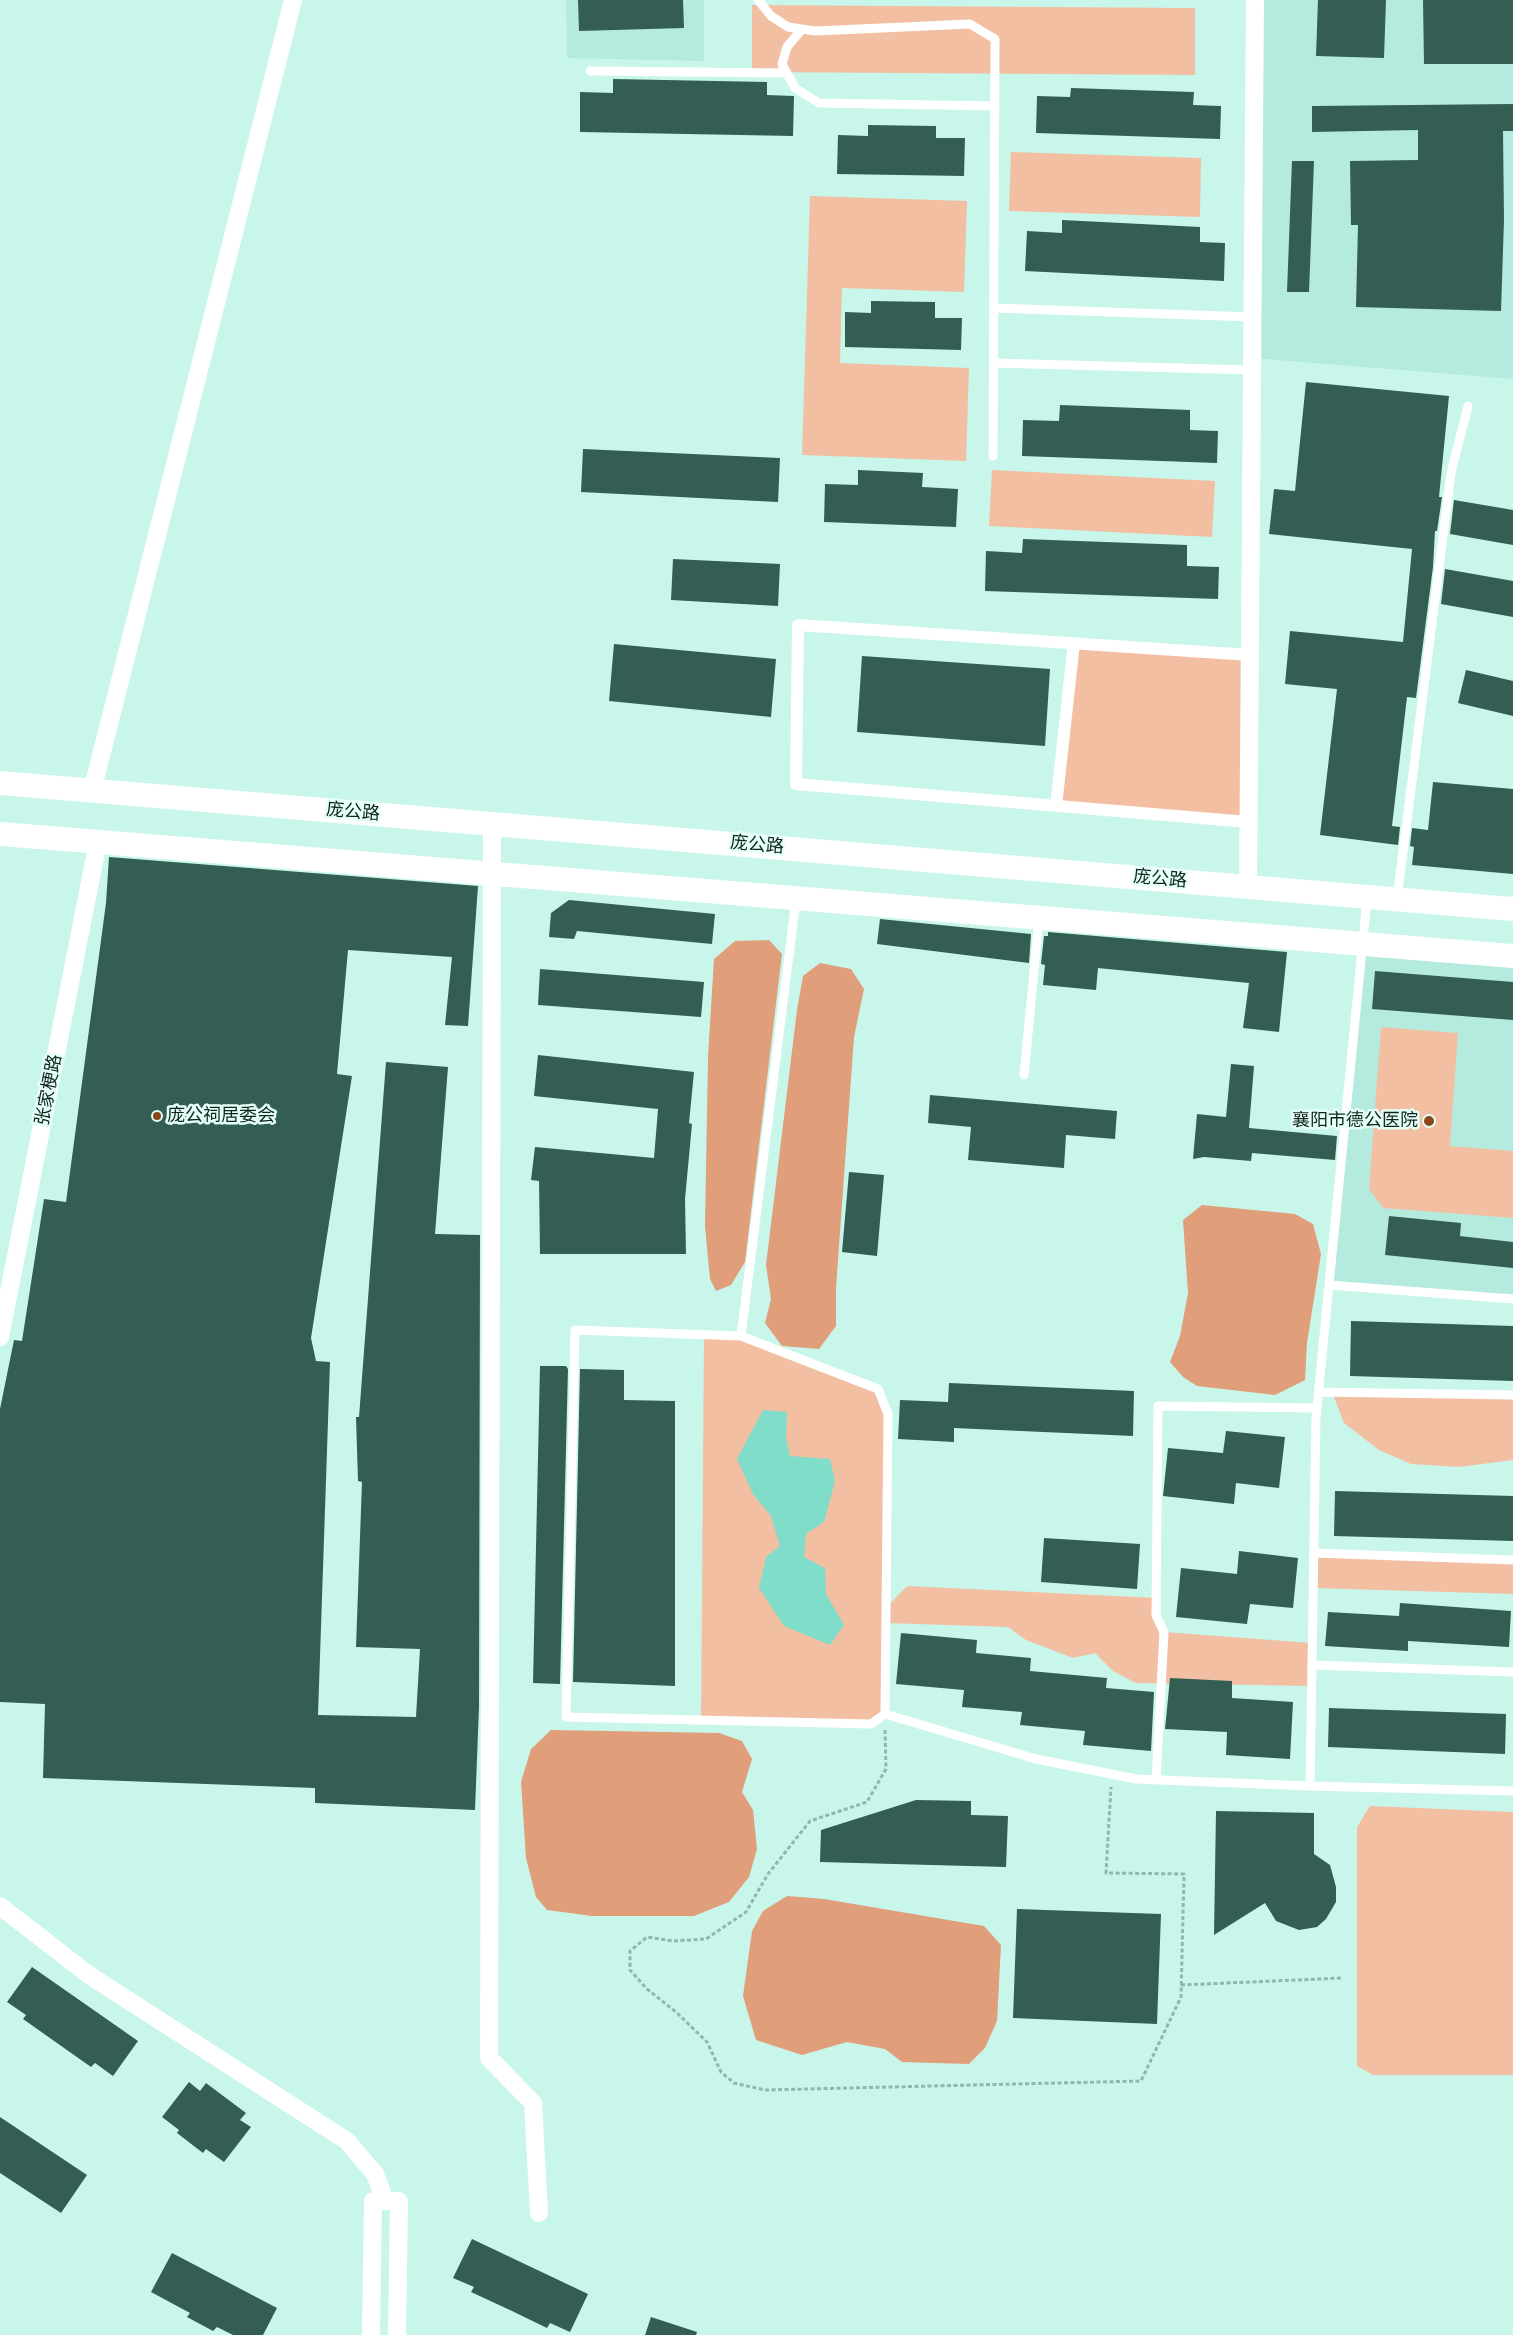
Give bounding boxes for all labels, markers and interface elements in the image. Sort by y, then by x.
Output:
street label: 庞公路 [325,799,381,825]
street label: 庞公路 [729,832,785,858]
street label: 庞公路 [1132,866,1188,892]
street label: 张家梗路 [32,1053,66,1127]
place label: 庞公祠居委会 [167,1105,275,1127]
marker: 庞公祠居委会 [151,1110,163,1122]
place label: 襄阳市德公医院 [1292,1110,1418,1132]
marker: 襄阳市德公医院 [1422,1114,1436,1128]

